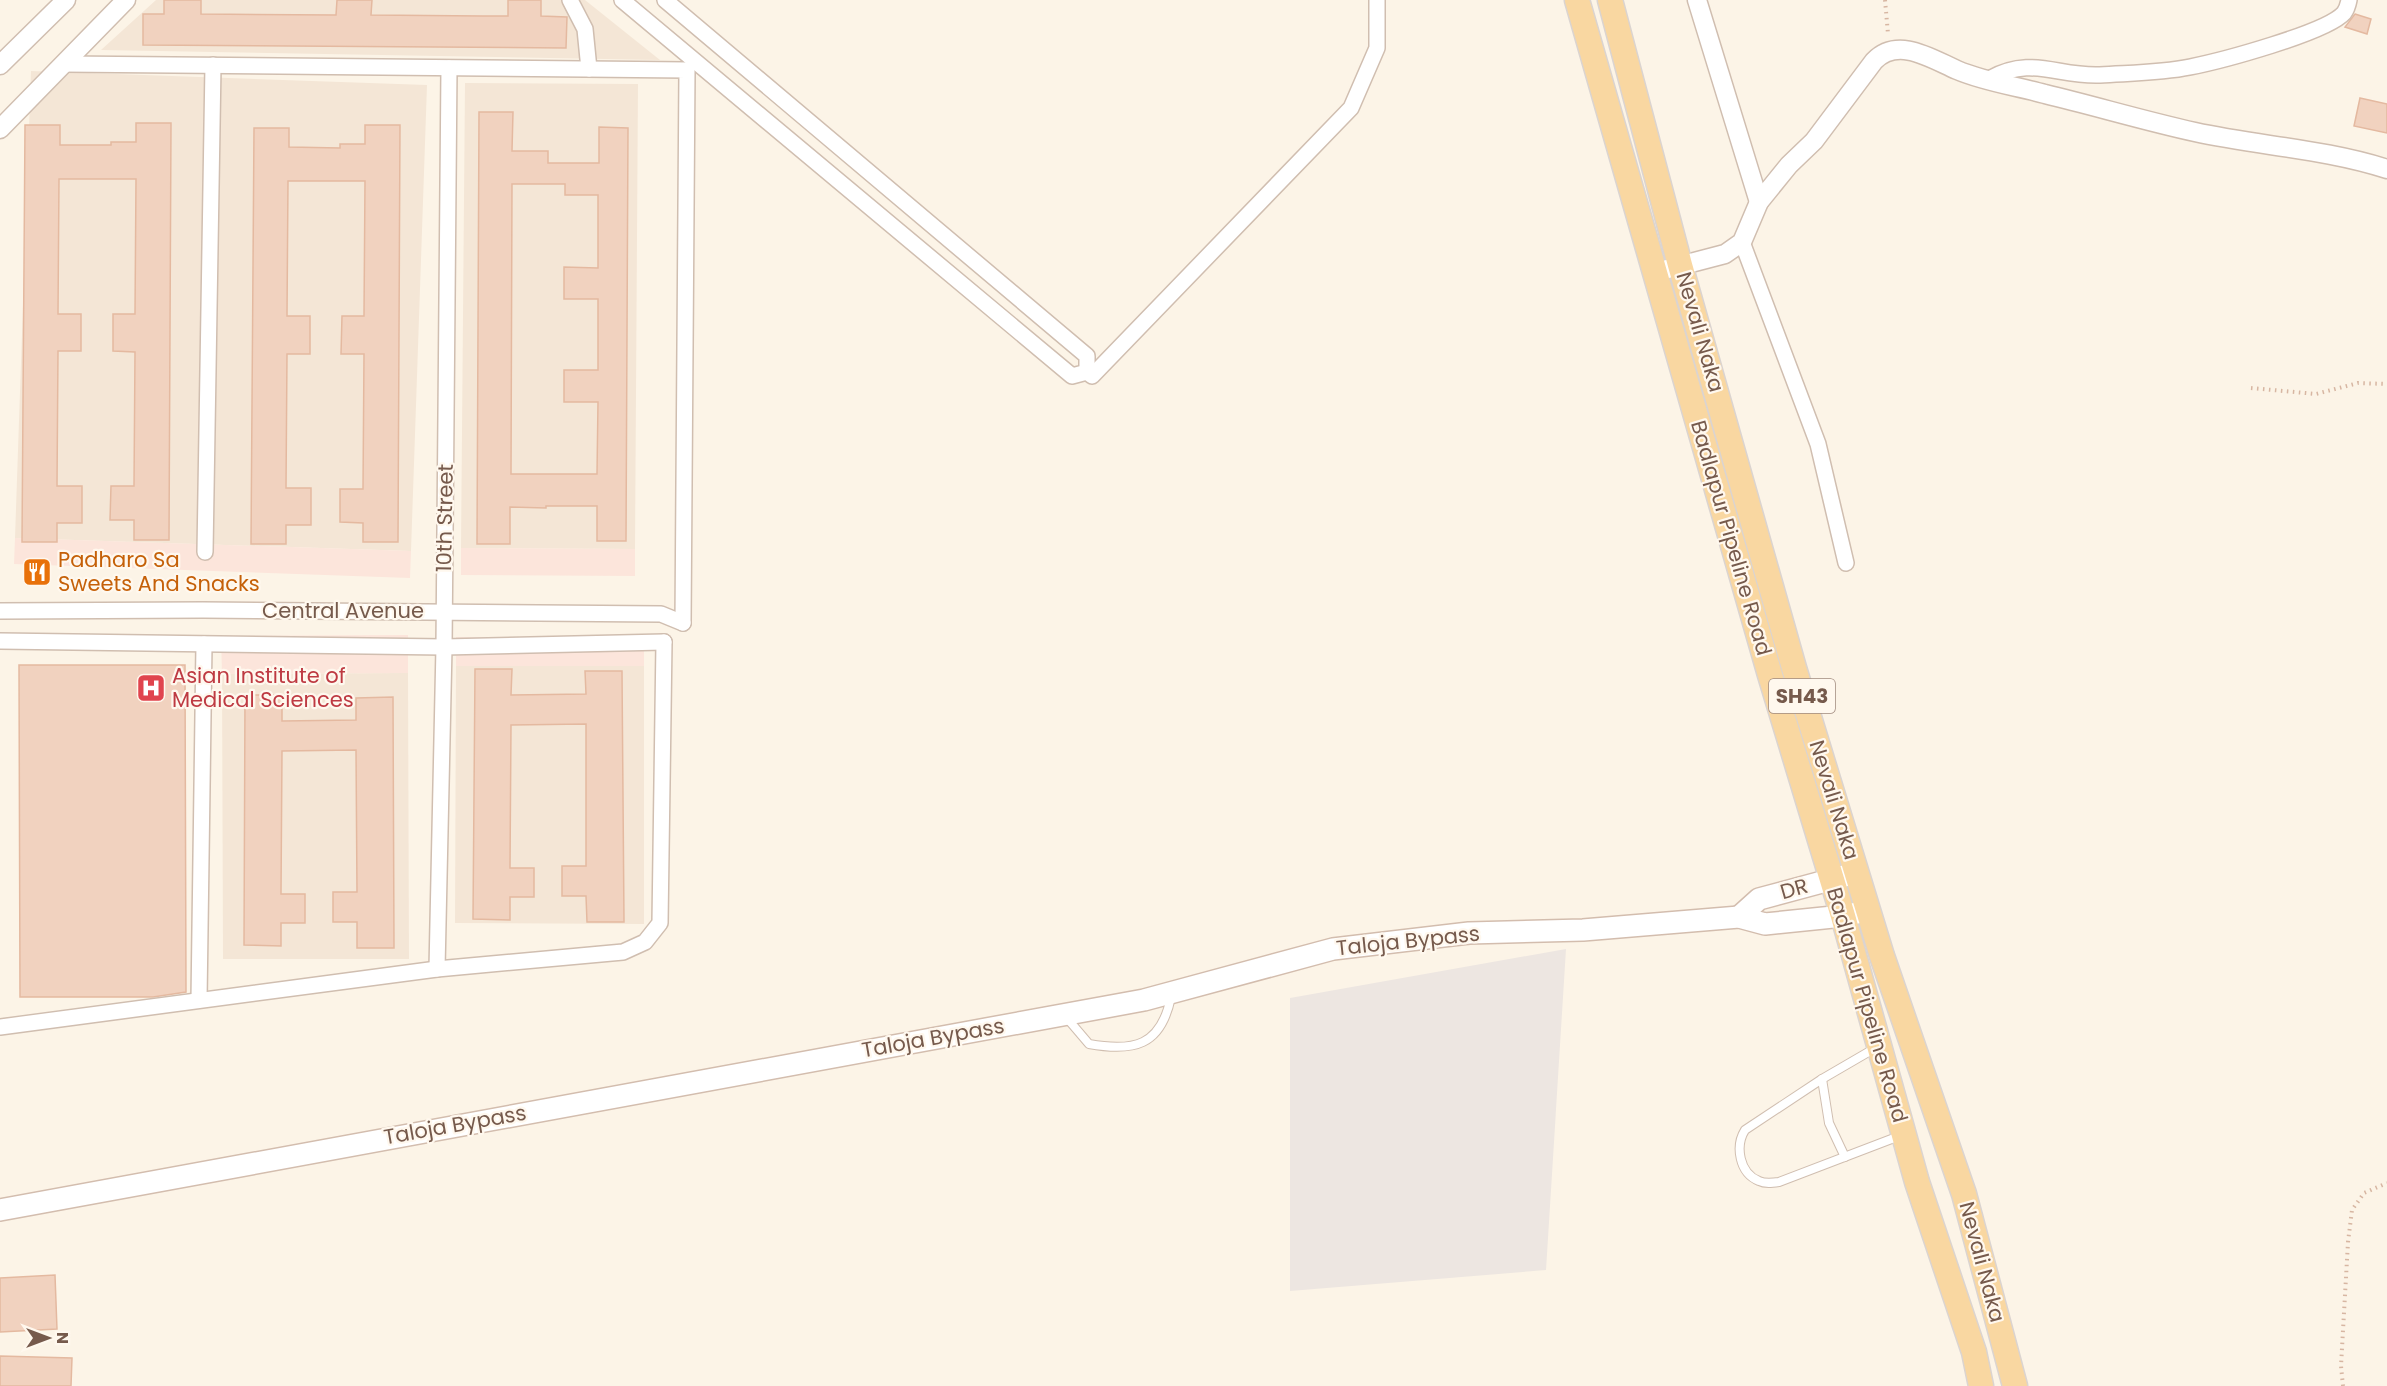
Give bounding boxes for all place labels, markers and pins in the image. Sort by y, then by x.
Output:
place label: Padharo Sa Sweets And Snacks [58,545,260,598]
restaurant icon: Padharo Sa Sweets And Snacks [21,556,53,588]
place label: Asian Institute of Medical Sciences [172,661,354,714]
hospital icon: Asian Institute of Medical Sciences [135,672,167,704]

